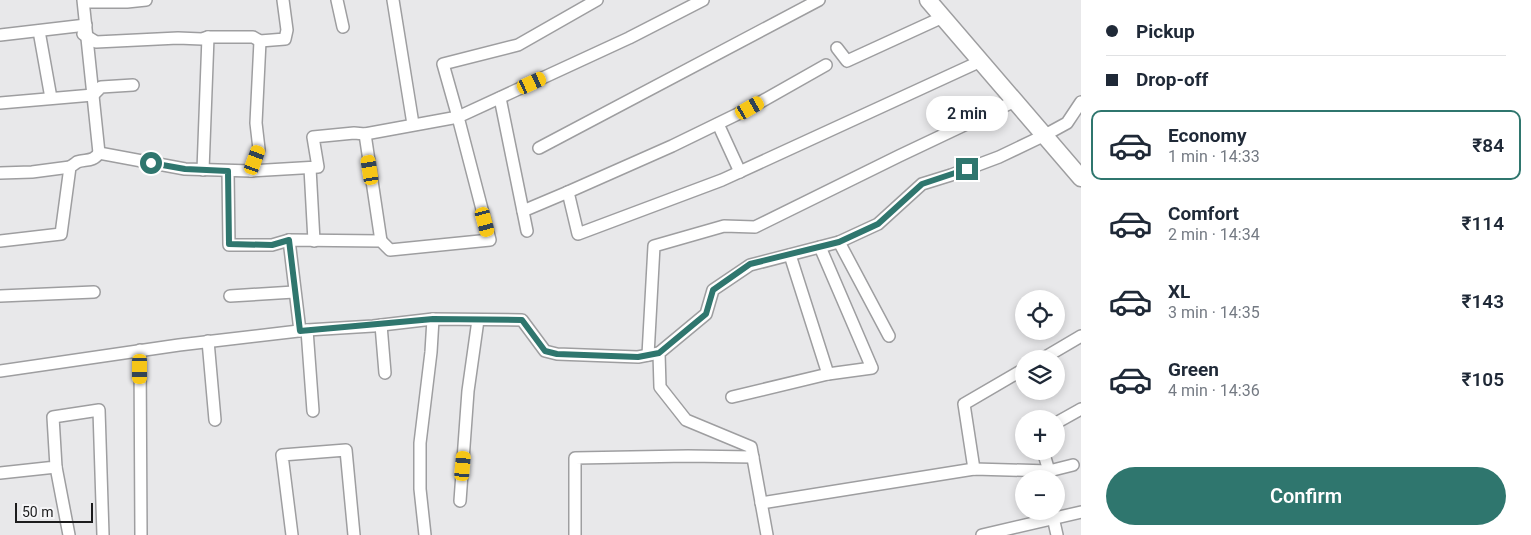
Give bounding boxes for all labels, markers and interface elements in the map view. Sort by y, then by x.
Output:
text: Pickup [1136,20,1195,43]
text: Drop-off [1136,68,1208,91]
car [515,70,548,96]
car [733,94,766,122]
callout: 2 min [926,96,1008,132]
text: 2 min [947,104,987,123]
icon: car [1108,123,1153,168]
text: Economy [1168,124,1247,147]
text: ₹84 [1472,134,1504,157]
car [242,143,267,177]
text: 1 min · 14:33 [1168,147,1260,166]
route start [140,152,162,174]
car [360,154,379,186]
route end [956,158,978,180]
icon: car [1108,201,1153,246]
text: Comfort [1168,202,1239,225]
car [473,206,496,238]
text: ₹114 [1461,212,1504,235]
text: 2 min · 14:34 [1168,225,1260,244]
icon: car [1108,279,1153,324]
text: XL [1168,280,1190,303]
map controls [1015,290,1065,520]
button: locate [1015,290,1065,340]
text: ₹143 [1461,290,1504,313]
text: 3 min · 14:35 [1168,303,1260,322]
button: layers [1015,350,1065,400]
car [132,354,147,384]
icon: car [1108,357,1153,402]
text: Green [1168,358,1219,381]
text: ₹105 [1461,368,1504,391]
text: 4 min · 14:36 [1168,381,1260,400]
button: + [1015,410,1065,460]
car [454,450,471,482]
button: Confirm [1106,467,1506,525]
button: − [1015,470,1065,520]
scale bar [15,500,92,523]
text: 50 m [22,504,54,520]

